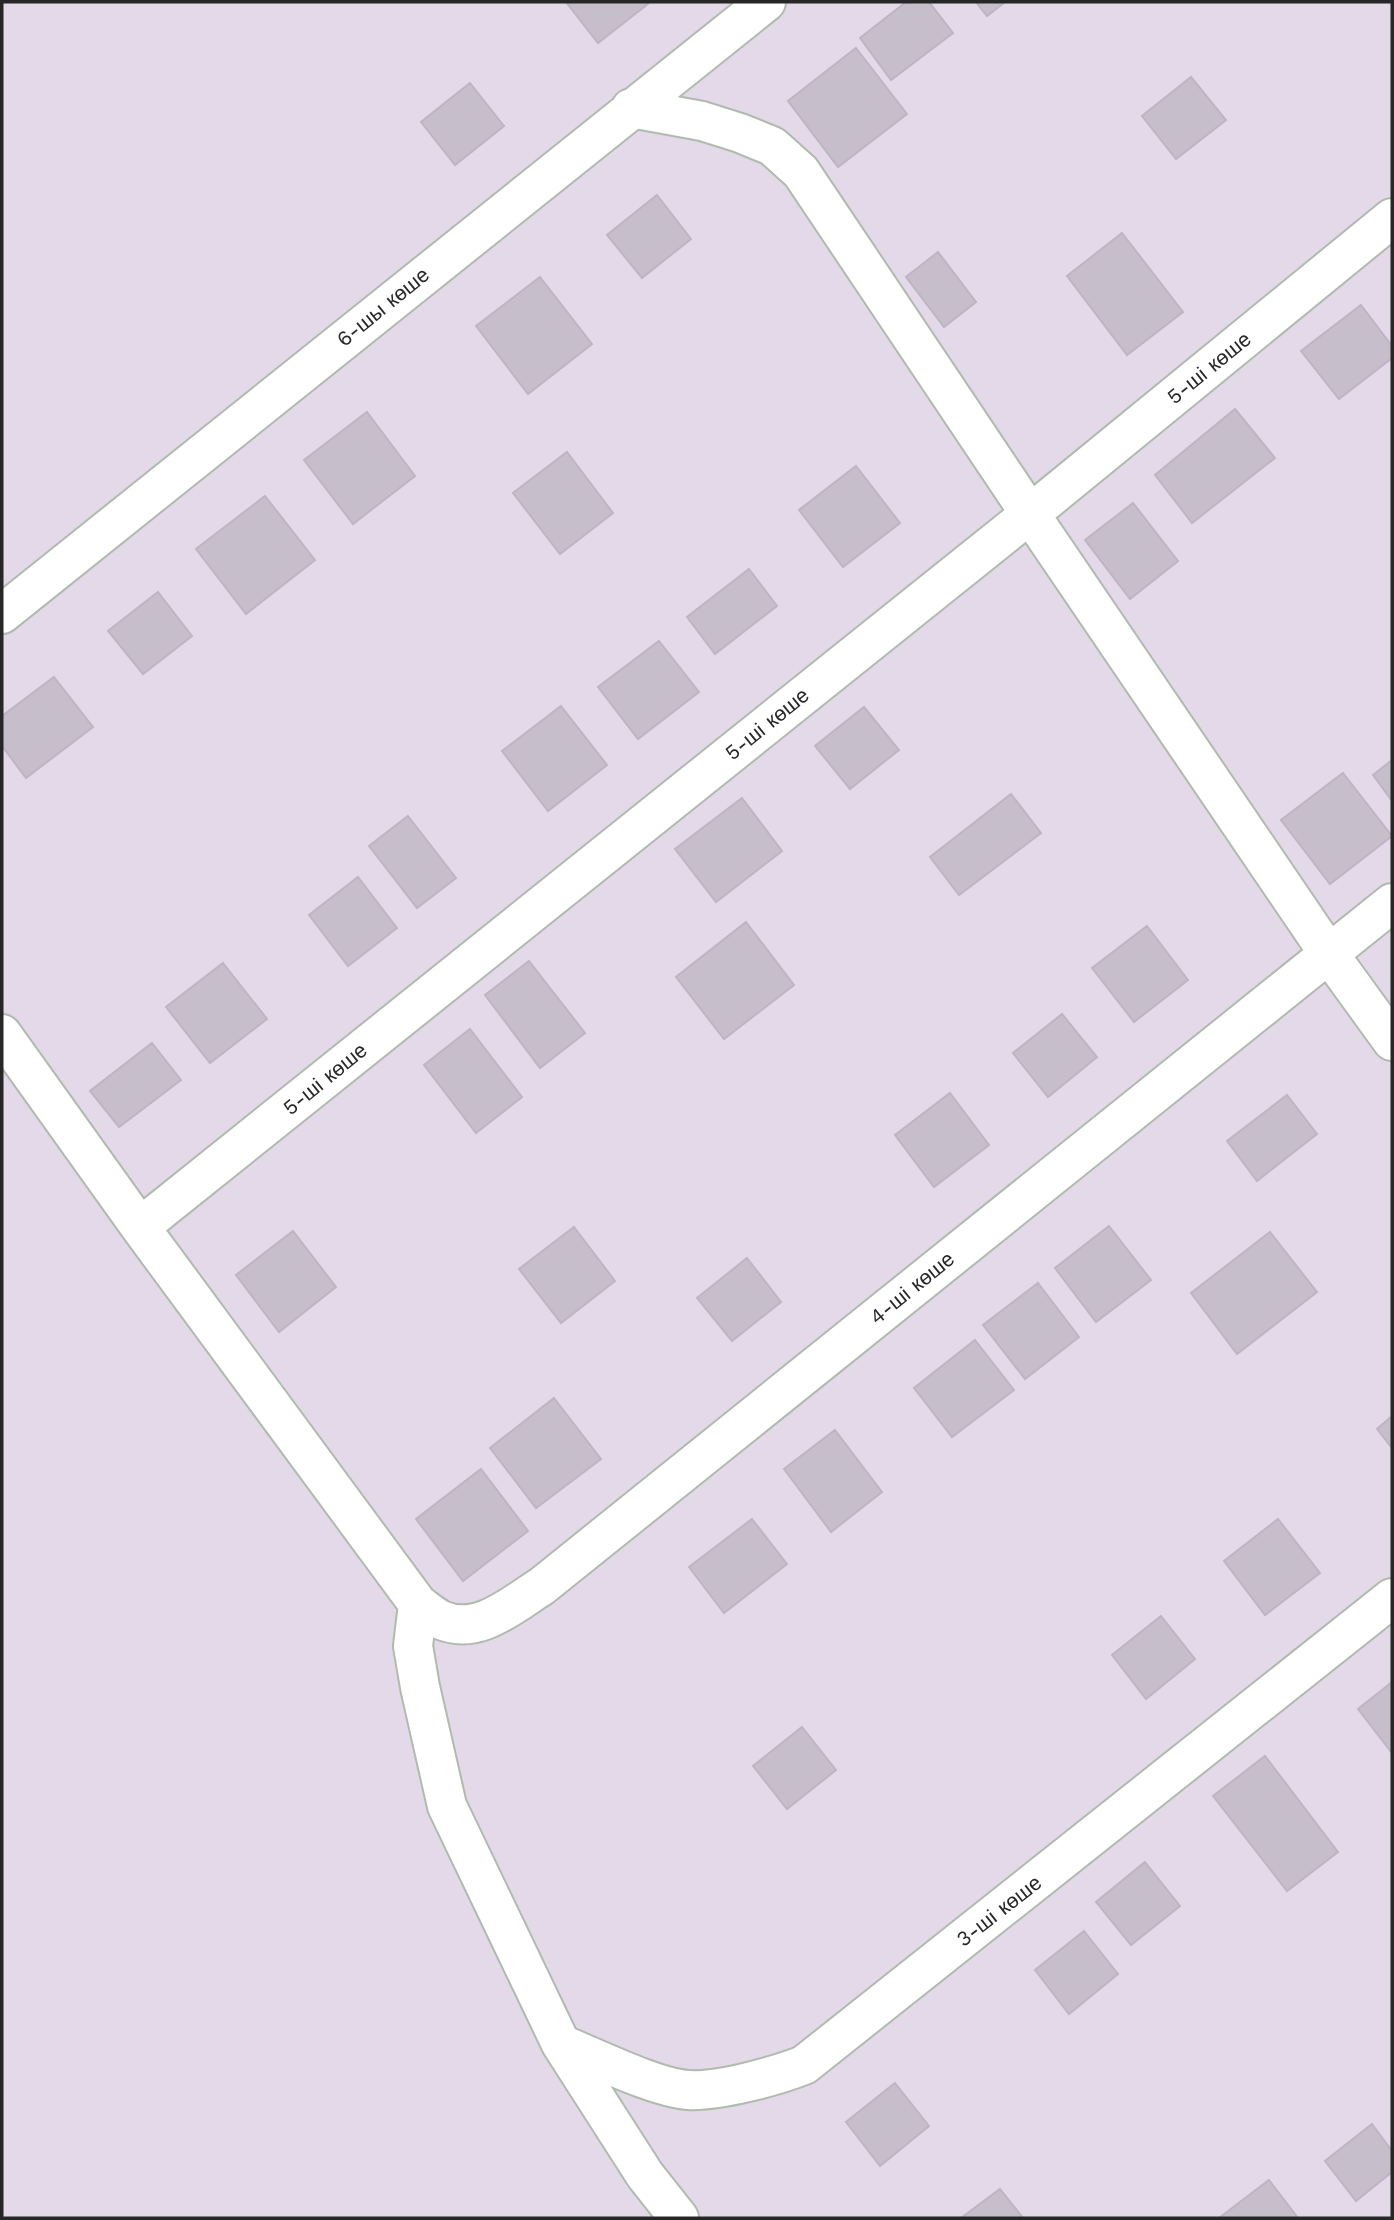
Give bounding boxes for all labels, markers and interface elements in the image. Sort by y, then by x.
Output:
street label: 6-шы көше [331,262,434,352]
street label: 5-ші көше [1162,326,1256,409]
street label: 5-ші көше [720,682,814,765]
street label: 5-ші көше [278,1037,372,1120]
street label: 4-ші көше [864,1246,959,1329]
street label: 3-ші көше [951,1870,1046,1952]

